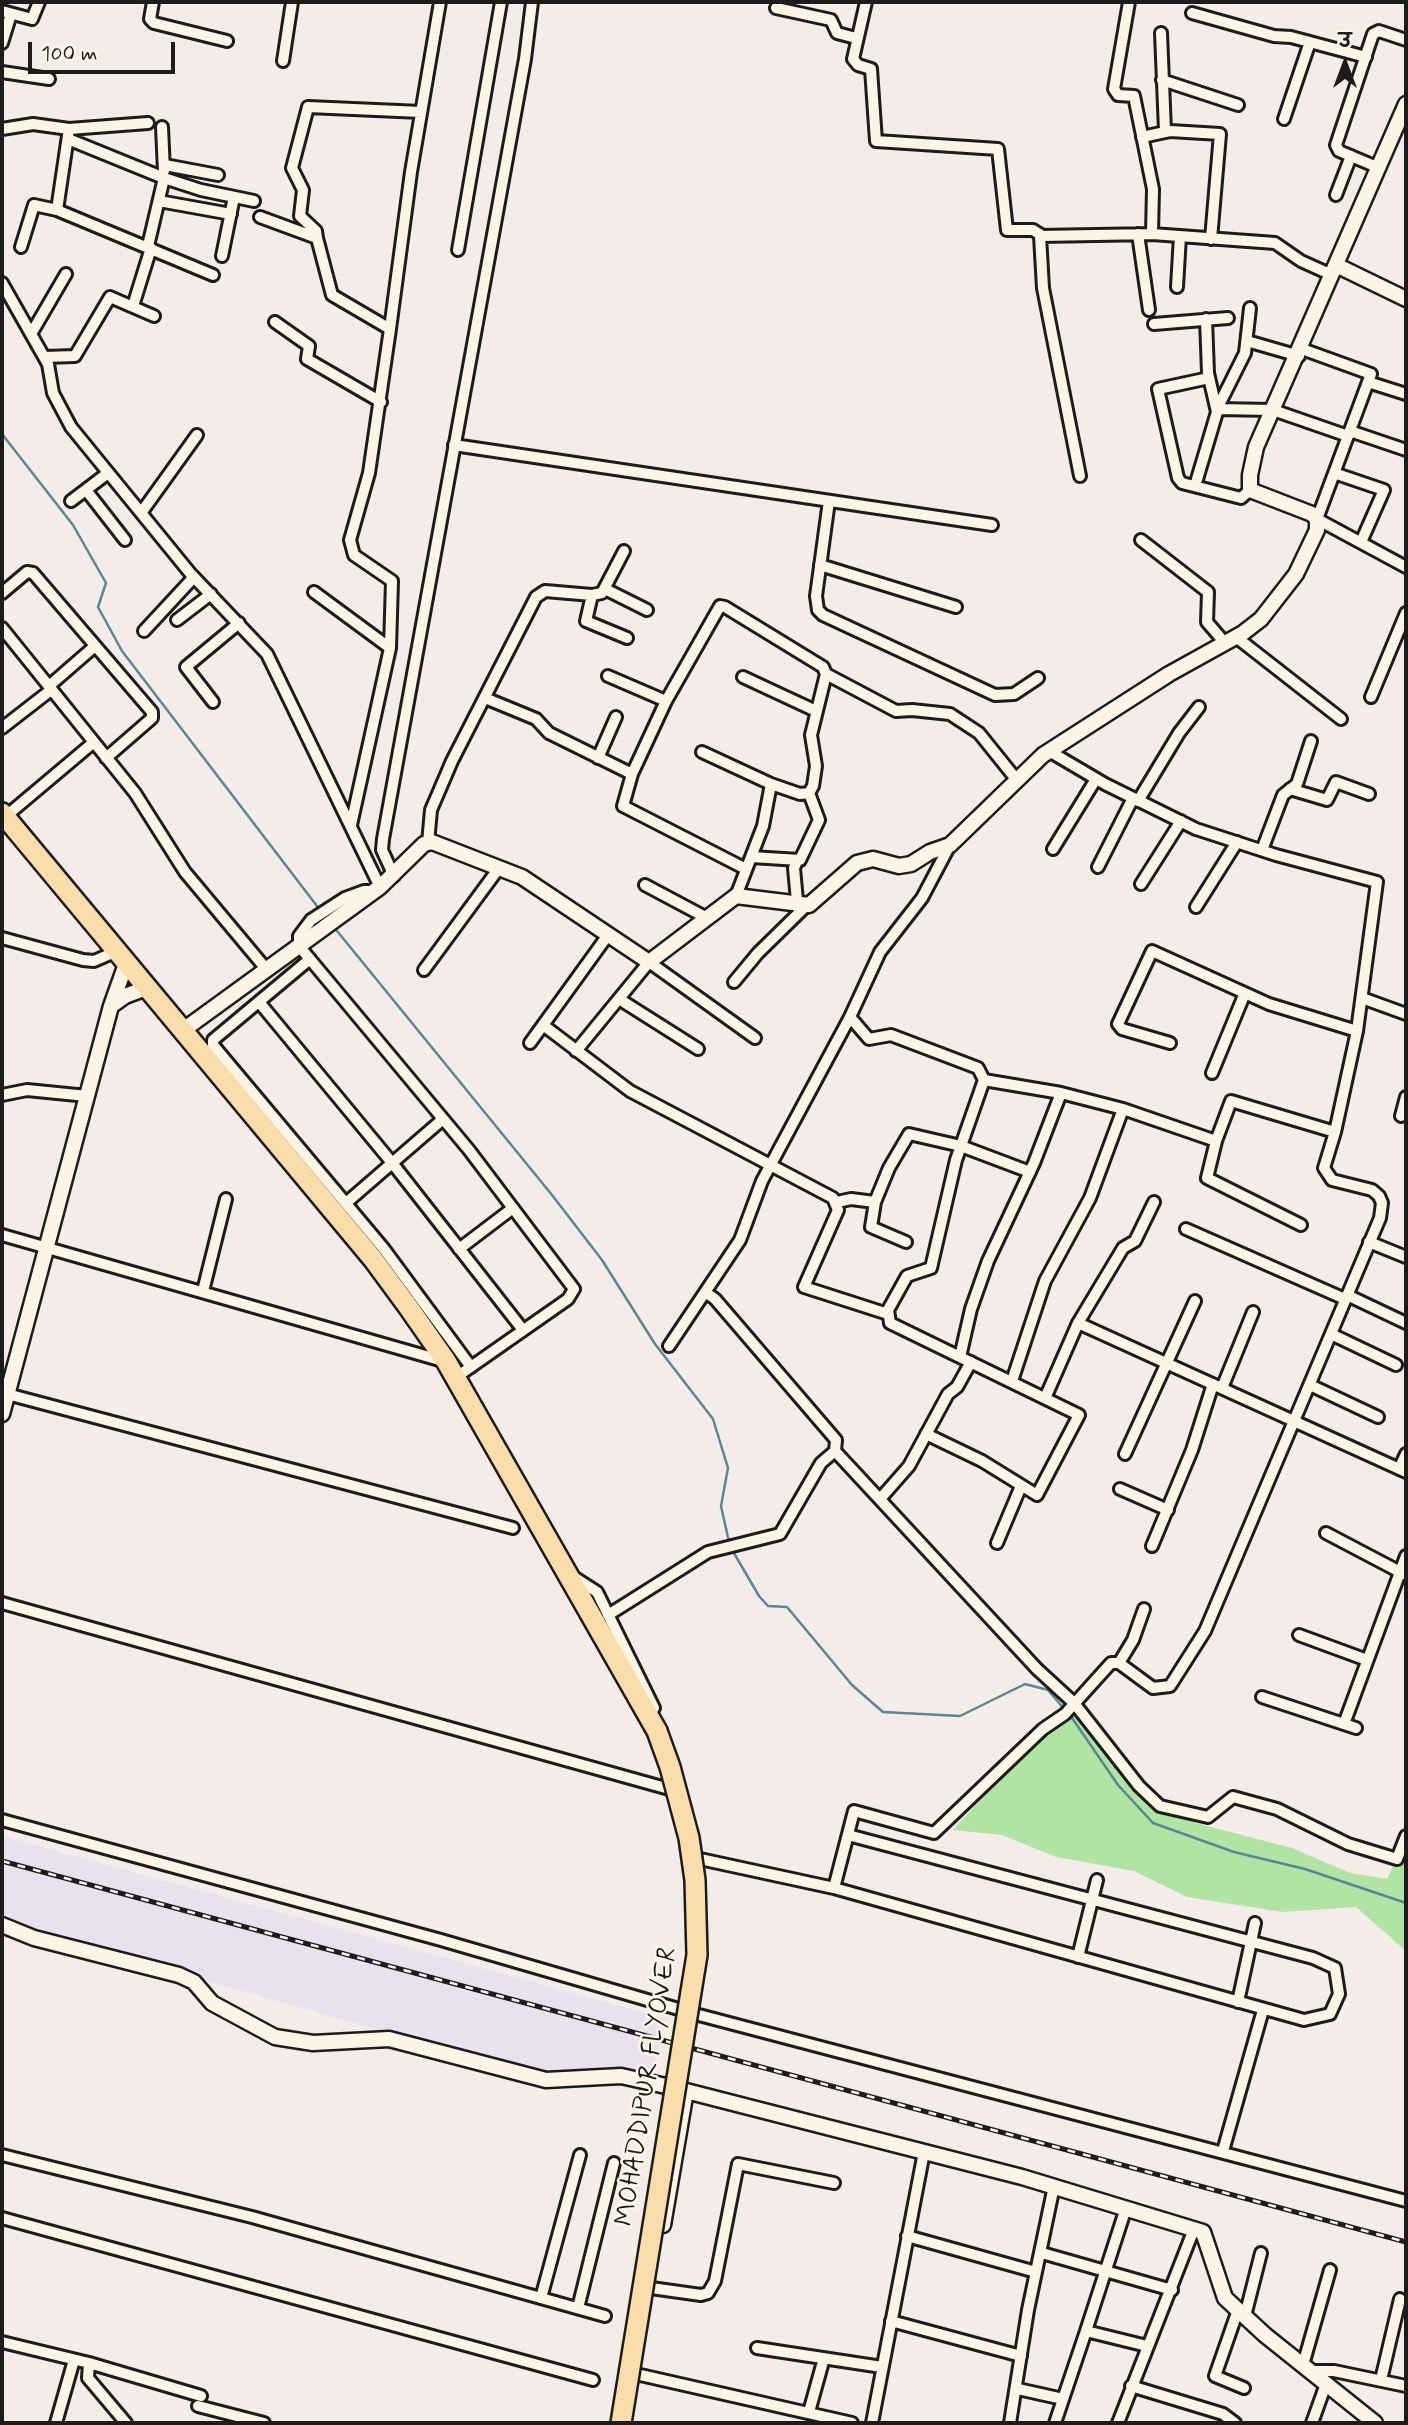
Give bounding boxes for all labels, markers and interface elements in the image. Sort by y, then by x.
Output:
scale bar [32,28,178,72]
north arrow [1310,28,1380,98]
text: उ [1339,29,1351,54]
text: 100 m [41,40,97,68]
street label: MOHADDIPUR FLYOVER [611,1945,685,2229]

